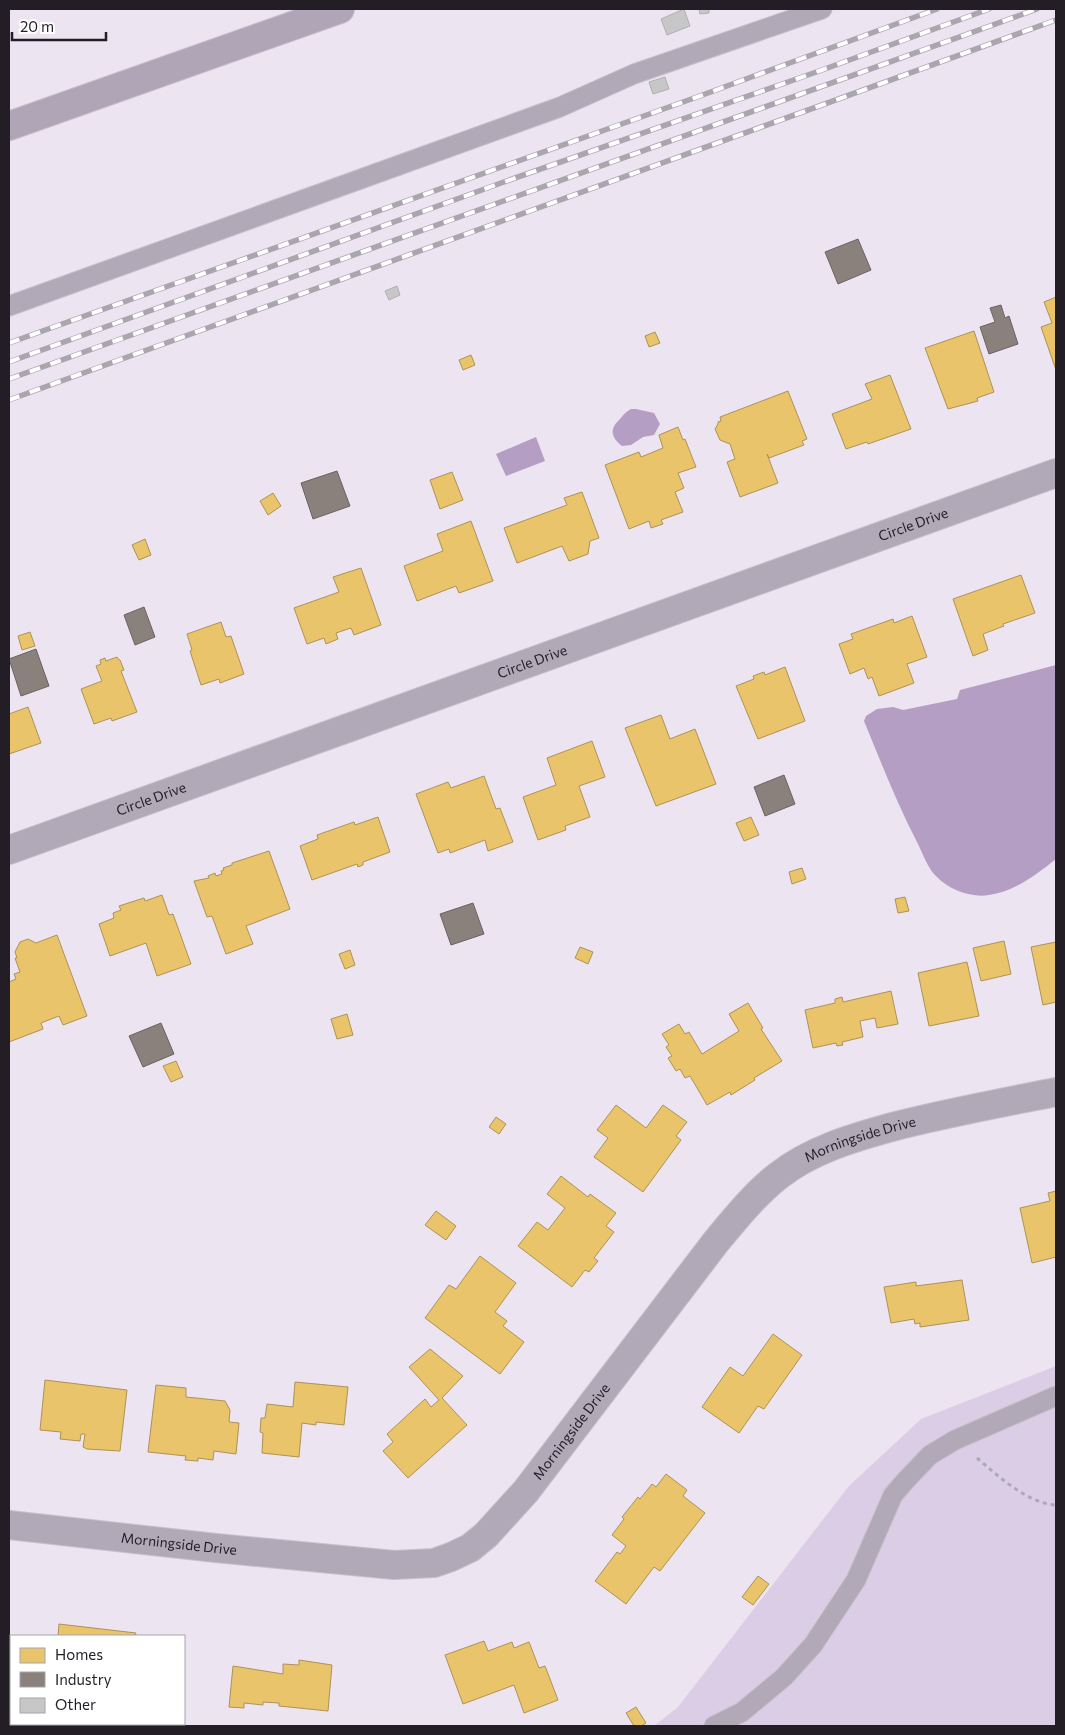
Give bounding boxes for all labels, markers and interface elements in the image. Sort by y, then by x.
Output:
scale bar [12,10,106,42]
text: 20 m [20,17,54,35]
street label: Circle Drive [876,504,950,544]
street label: Circle Drive [495,641,569,682]
street label: Circle Drive [114,778,188,819]
street label: Morningside Drive [801,1112,917,1165]
street label: Morningside Drive [529,1380,613,1483]
street label: Morningside Drive [120,1529,238,1558]
legend [10,1635,185,1725]
text: Homes [55,1645,103,1663]
text: Industry [55,1670,112,1688]
text: Other [55,1695,96,1713]

